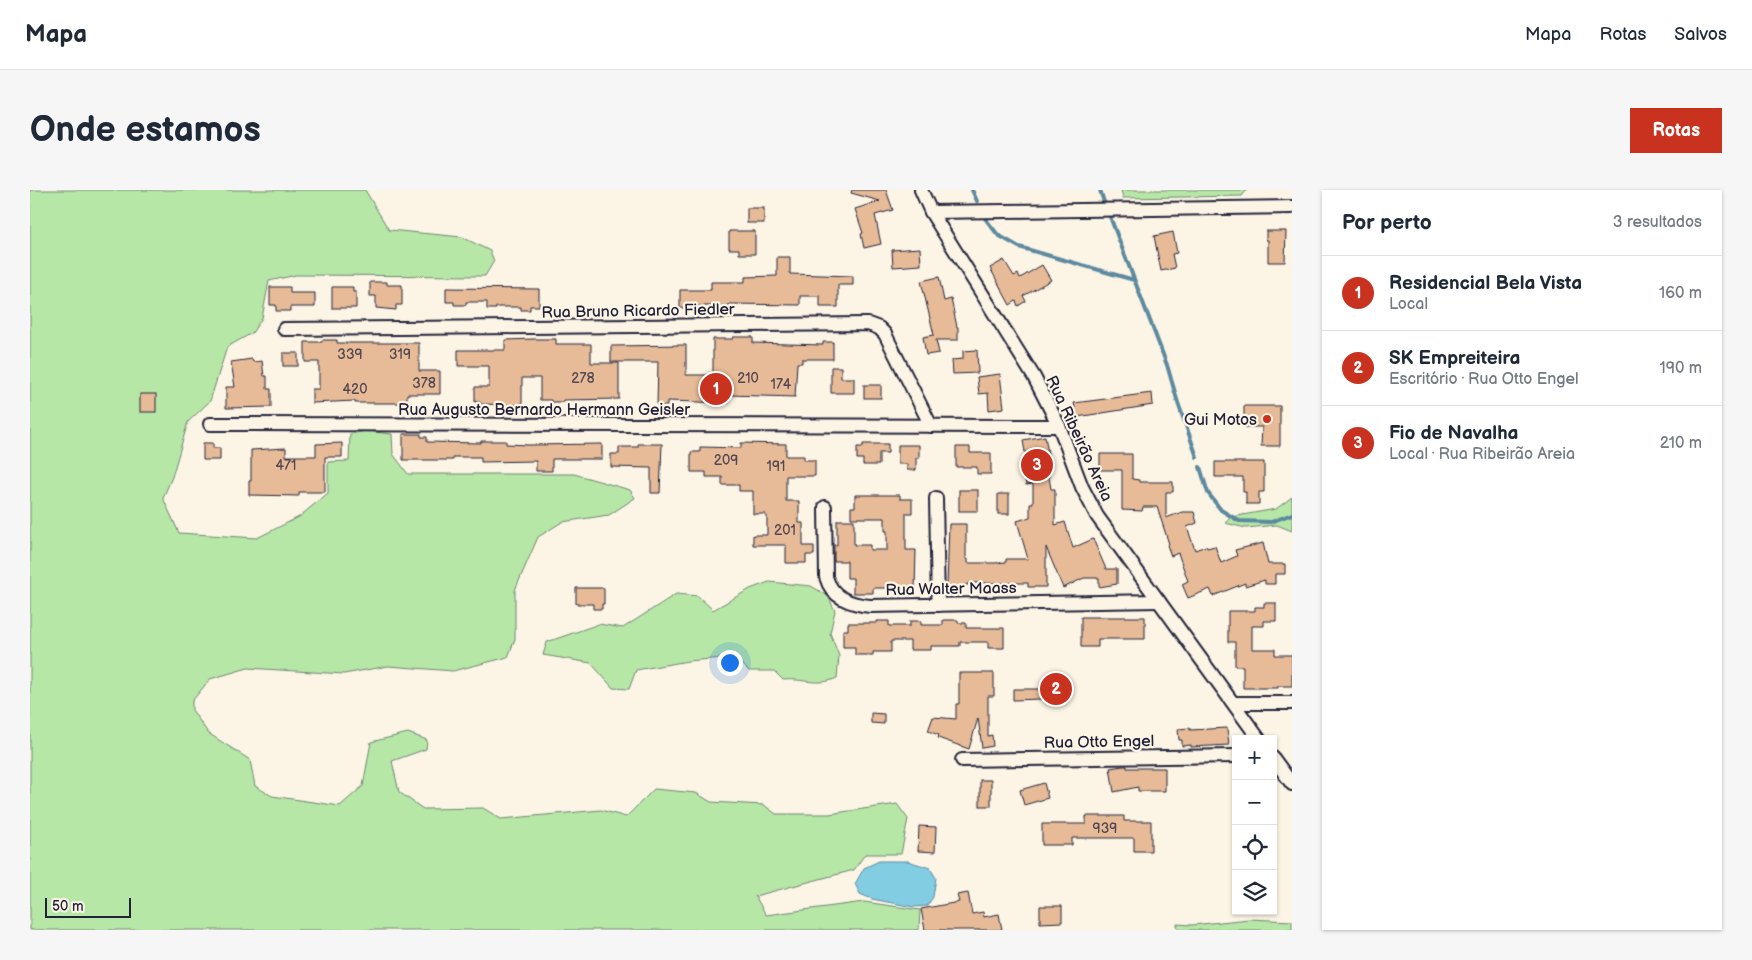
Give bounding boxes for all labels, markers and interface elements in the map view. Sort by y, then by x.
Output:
text: Mapa [25,20,87,49]
text: Mapa [1525,24,1571,45]
text: Rotas [1599,24,1646,45]
text: Salvos [1674,24,1727,45]
button: Rotas [1630,108,1722,153]
text: Onde estamos [30,109,261,152]
text: Por perto [1342,210,1432,235]
text: 3 resultados [1613,213,1702,232]
text: Residencial Bela Vista [1389,272,1582,295]
text: 1 [1355,284,1361,303]
text: 160 m [1659,284,1702,303]
text: Local [1389,295,1428,314]
street label: Rua Bruno Ricardo Fiedler [541,300,735,323]
house number: 339 [337,346,363,363]
house number: 319 [389,346,411,363]
text: SK Empreiteira [1389,347,1520,370]
text: 2 [1353,359,1363,378]
text: 190 m [1660,359,1702,378]
house number: 278 [571,370,595,387]
pin: 1 [700,370,732,408]
house number: 210 [737,370,759,387]
text: Escritório · Rua Otto Engel [1389,370,1579,389]
street label: Rua Ribeirão Areia [1041,373,1116,505]
house number: 378 [412,375,436,392]
house number: 174 [771,376,792,393]
house number: 420 [342,381,368,398]
street label: Rua Augusto Bernardo Hermann Geisler [398,401,690,420]
place label: Gui Motos [1184,411,1257,430]
marker: Gui Motos [1261,413,1273,425]
text: Fio de Navalha [1389,422,1518,445]
text: 3 [1353,434,1363,453]
text: 210 m [1660,434,1702,453]
text: Local · Rua Ribeirão Areia [1389,445,1575,464]
pin: 3 [1021,446,1053,484]
house number: 209 [714,452,738,469]
house number: 471 [276,457,296,474]
house number: 191 [767,458,785,475]
house number: 201 [774,522,796,539]
street label: Rua Walter Maass [885,579,1017,600]
your location [717,650,743,676]
pin: 2 [1040,670,1072,708]
street label: Rua Otto Engel [1044,732,1154,753]
map controls [1232,735,1277,915]
button: + [1232,735,1277,780]
button: − [1232,780,1277,825]
house number: 939 [1093,820,1117,837]
button: locate [1232,825,1277,870]
button: layers [1232,870,1277,915]
scale bar [45,895,131,918]
text: 50 m [52,898,84,915]

